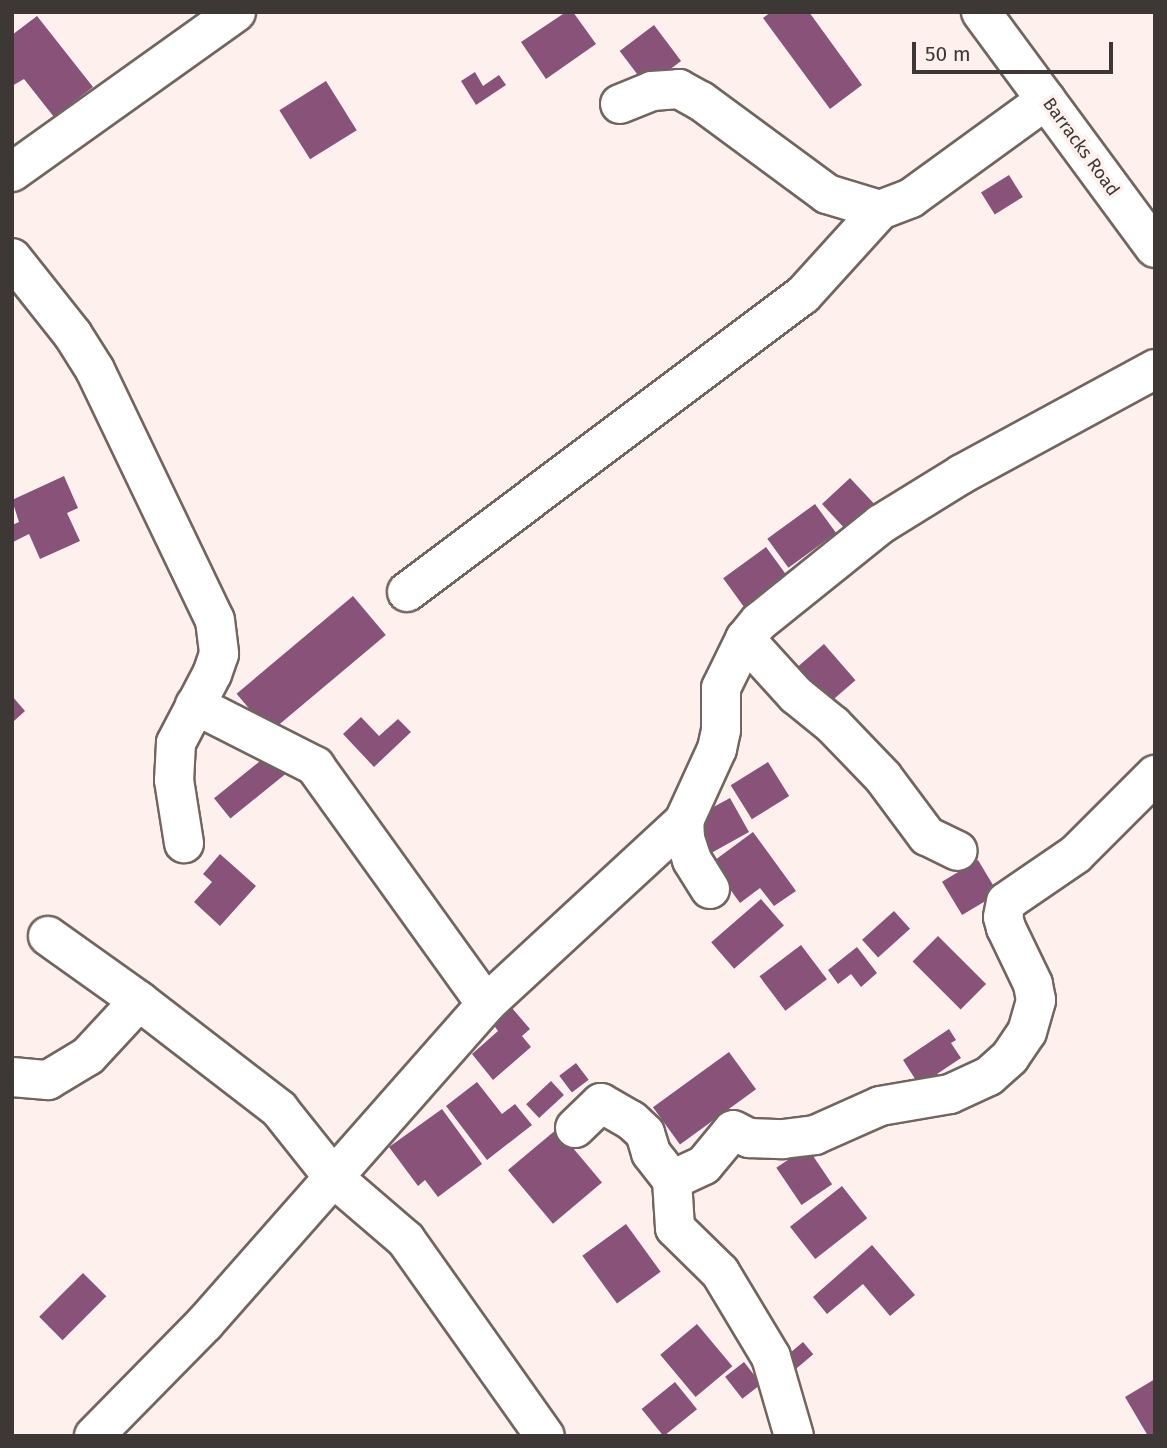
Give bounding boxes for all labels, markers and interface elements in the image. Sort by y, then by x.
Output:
scale bar [915,28,1116,72]
text: 50 m [925,41,971,67]
street label: Barracks Road [1038,94,1124,200]

